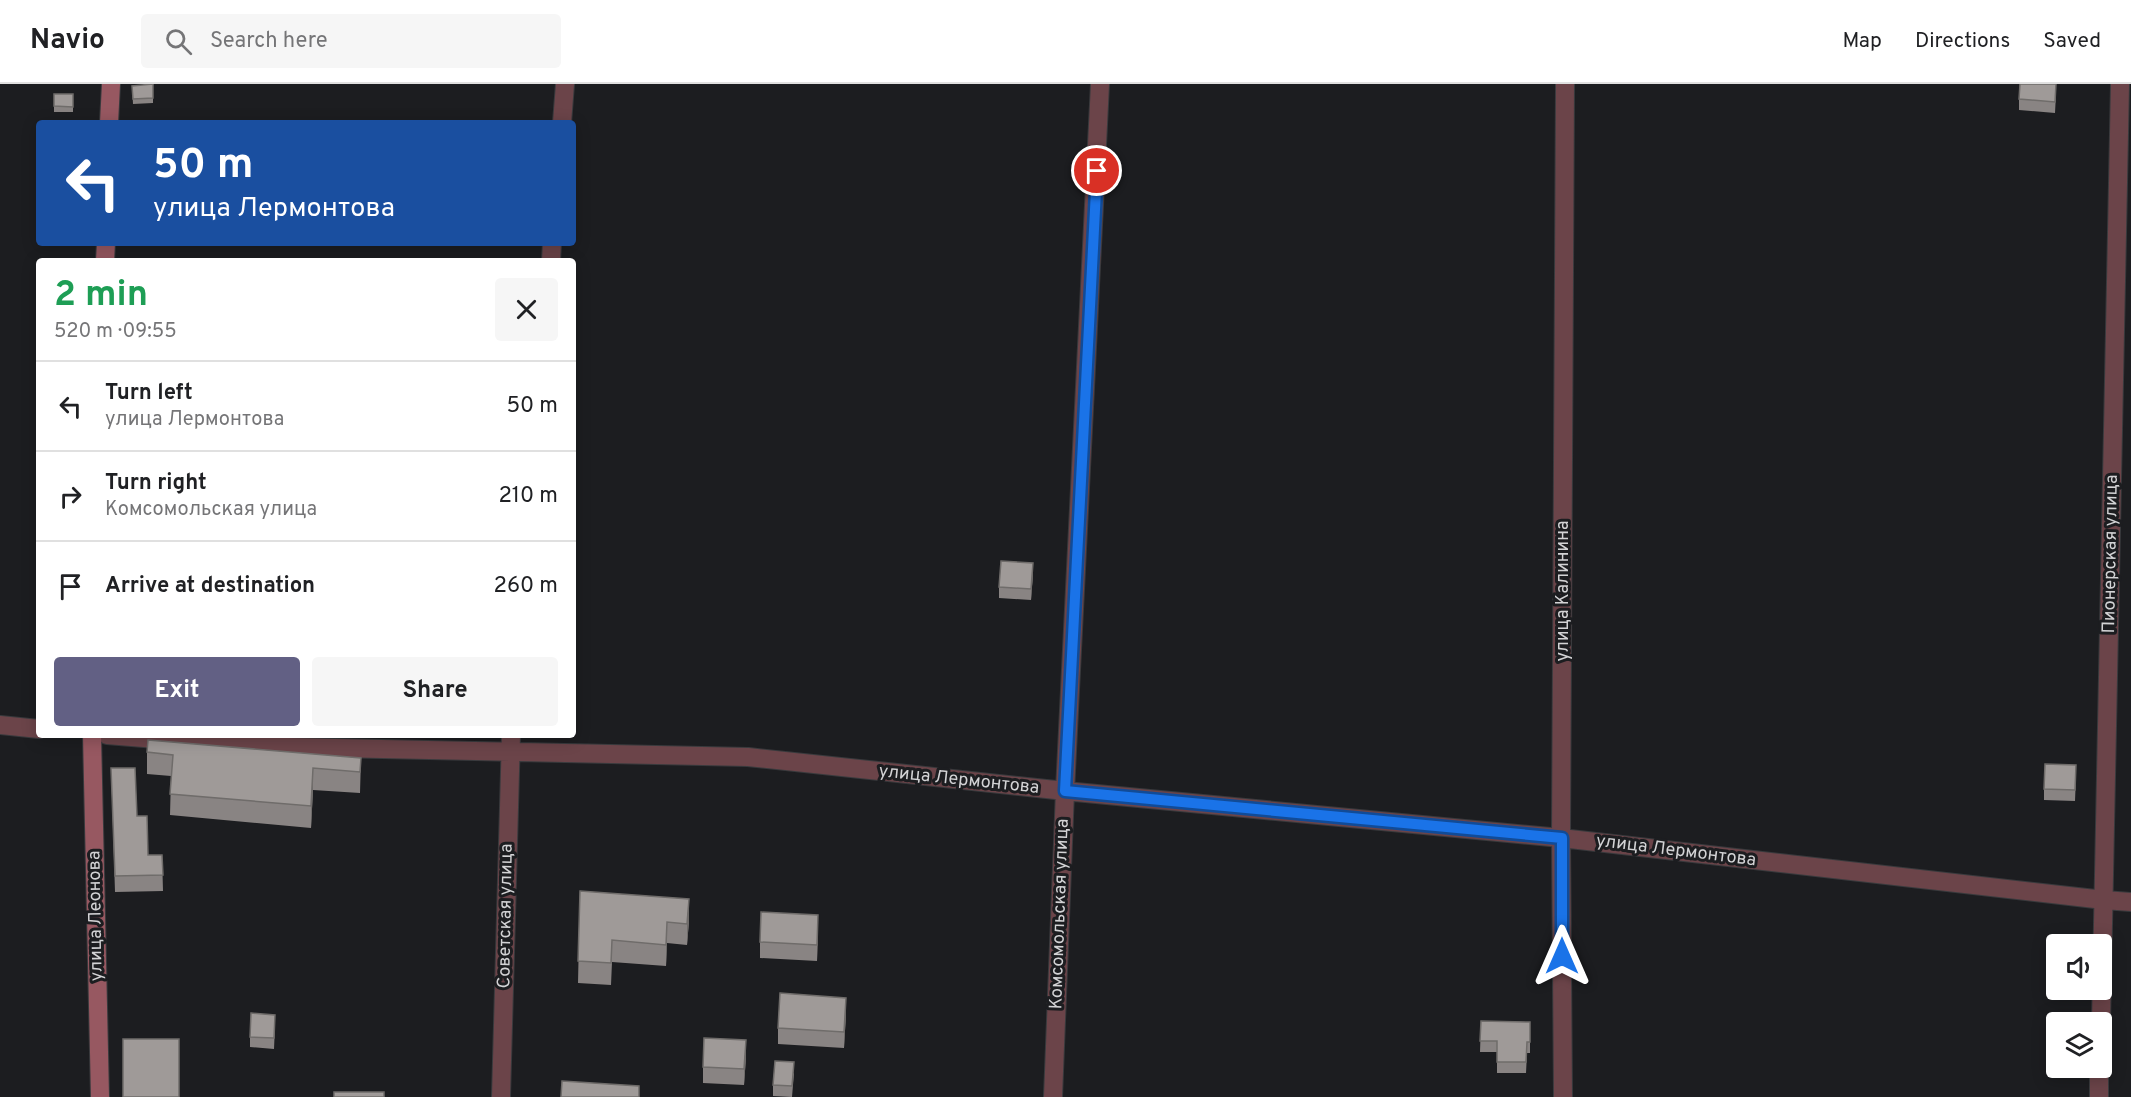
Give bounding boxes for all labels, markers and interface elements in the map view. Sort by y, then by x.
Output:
search box [141,14,561,68]
text: Navio [30,23,105,59]
icon: search [162,25,195,58]
text: Search here [210,28,327,55]
text: Map [1842,28,1882,55]
text: Directions [1915,28,2010,55]
text: Saved [2043,28,2101,55]
text: 50 m [153,140,254,193]
icon: left [54,144,132,222]
pin [1071,145,1122,196]
icon: arrive [1080,154,1113,187]
text: улица Лермонтова [153,192,395,226]
text: 2 min [54,273,148,319]
button: close [495,278,558,341]
text: 520 m · 09:55 [54,319,177,345]
text: Turn left [105,380,193,407]
icon: left [54,390,87,423]
text: 50 m [506,393,558,420]
text: улица Лермонтова [105,407,284,433]
text: Turn right [105,470,207,497]
street label: Пионерская улица [2098,474,2124,634]
icon: right [54,480,87,513]
text: 210 m [498,483,558,510]
text: Комсомольская улица [105,497,317,523]
street label: улица Калинина [1552,521,1575,661]
icon: arrive [54,570,87,603]
text: Arrive at destination [105,573,315,600]
text: 260 m [493,573,558,600]
button: Exit [54,657,300,726]
button: Share [312,657,558,726]
street label: улица Лермонтова [878,760,1040,800]
street label: Комсомольская улица [1045,818,1075,1010]
street label: улица Лермонтова [1595,830,1757,872]
street label: Советская улица [493,843,519,989]
street label: улица Леонова [83,851,109,981]
position arrow [1530,924,1594,988]
map controls [2046,934,2112,1078]
button: sound [2046,934,2112,1000]
button: layers [2046,1012,2112,1078]

